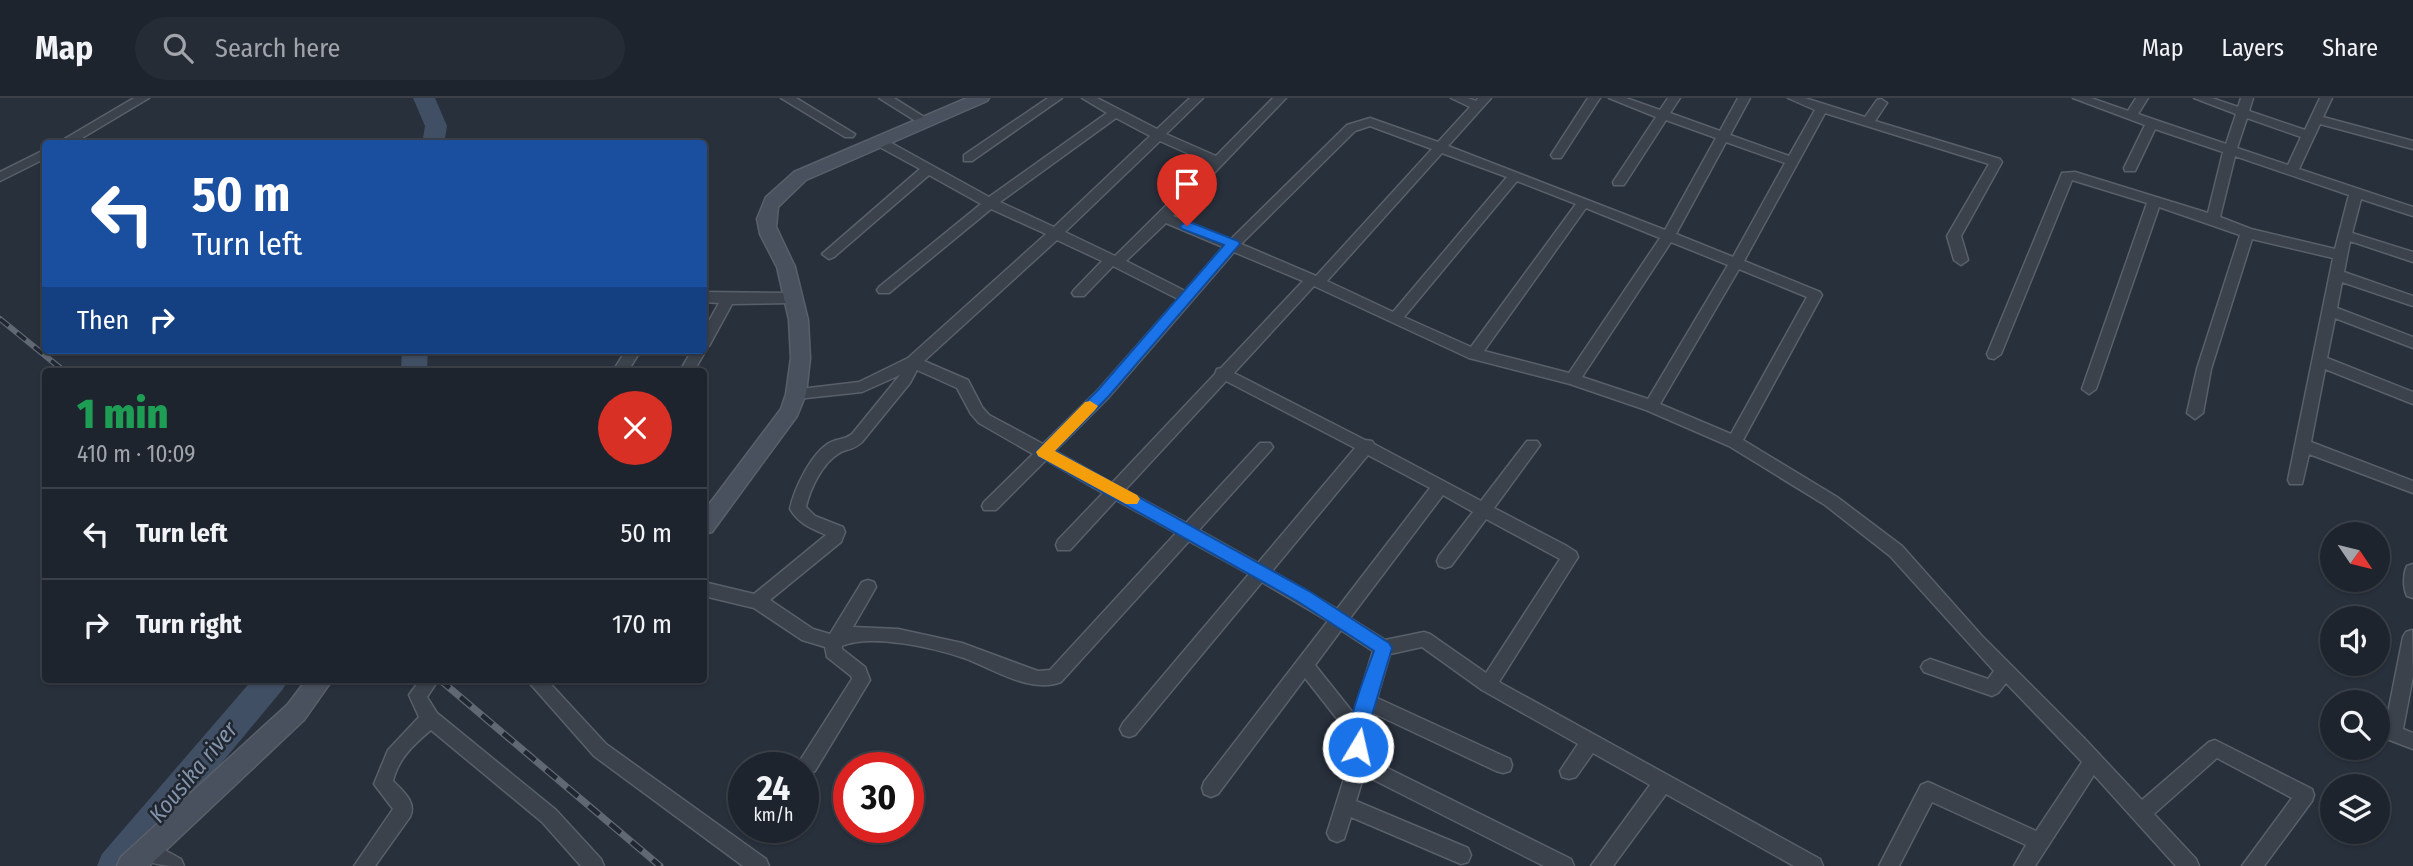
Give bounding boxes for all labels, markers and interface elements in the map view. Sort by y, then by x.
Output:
search box [135,17,625,80]
text: Map [35,28,93,68]
icon: search [159,29,197,67]
text: Search here [215,33,340,64]
text: Map [2142,34,2184,62]
text: Layers [2222,34,2284,62]
text: Share [2322,34,2378,62]
pin [1157,154,1217,226]
text: 50 m [192,165,290,224]
icon: arrive [1168,165,1206,203]
icon: left [77,168,168,259]
text: Turn left [192,225,302,263]
icon: right [143,301,181,339]
text: Then [77,305,129,336]
text: 1 min [77,389,168,439]
button: close [598,391,672,465]
text: 410 m · 10:09 [77,440,195,468]
icon: left [77,515,115,553]
text: Turn left [136,518,228,549]
text: 50 m [620,518,672,549]
north arrow [2320,522,2390,592]
map controls [2320,522,2390,844]
icon: right [77,606,115,644]
button: sound [2320,606,2390,676]
text: Turn right [136,609,242,640]
text: 170 m [612,609,672,640]
button: search [2320,690,2390,760]
position arrow [1321,710,1395,784]
water label: Kousika river [143,715,244,828]
speed limit sign: 30 [833,752,924,843]
text: 24 [757,767,790,809]
button: layers [2320,774,2390,844]
text: km/h [753,804,794,826]

